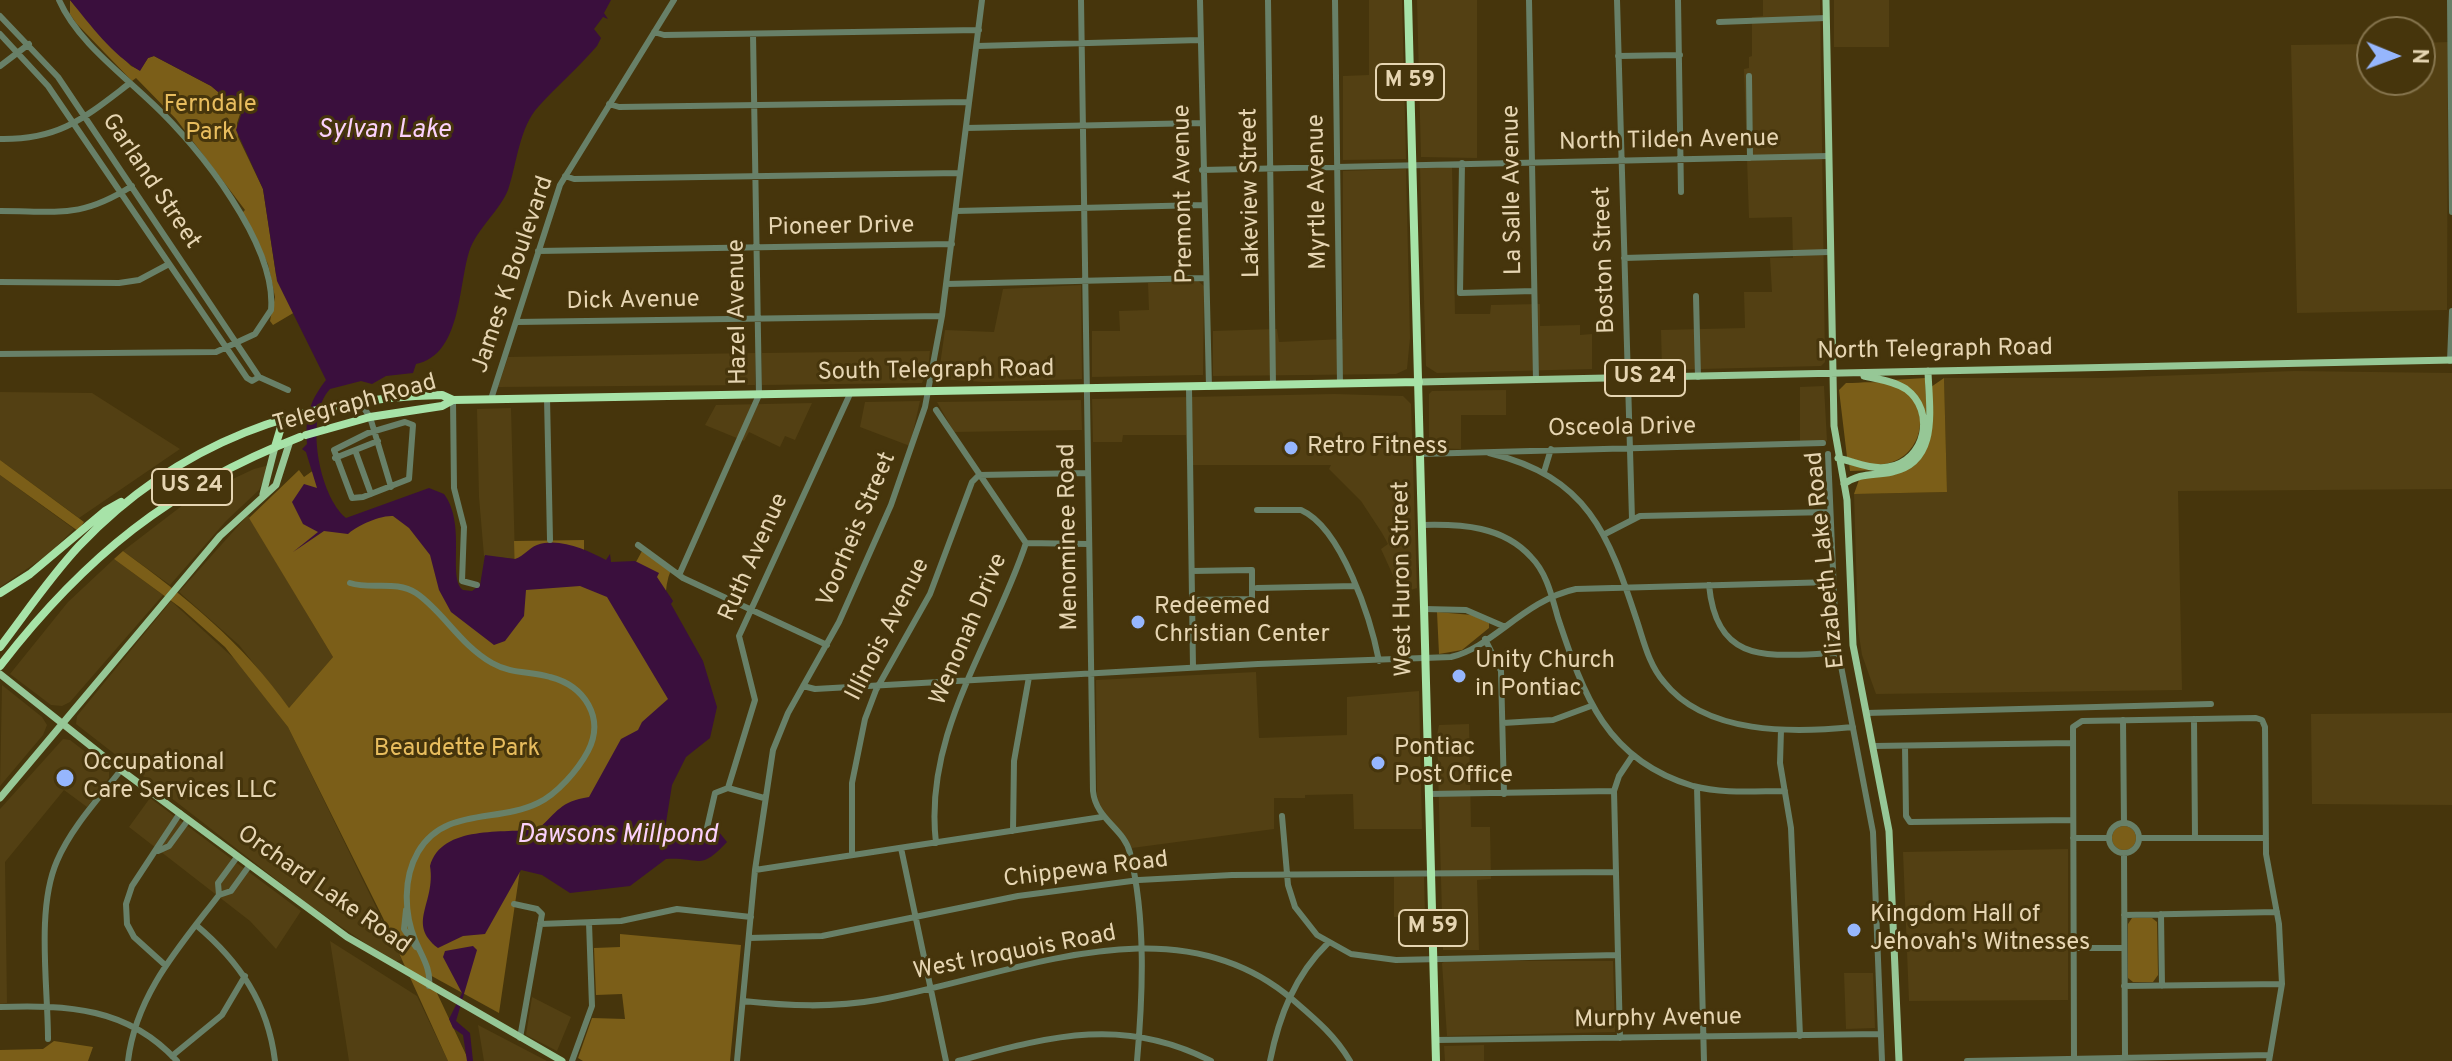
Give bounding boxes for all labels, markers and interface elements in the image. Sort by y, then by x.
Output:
north arrow [2356,16,2436,96]
text: N [2405,48,2432,65]
road number: M 59 [1376,64,1444,100]
park label: Ferndale Park [163,92,257,148]
street label: Premont Avenue [1169,104,1201,284]
street label: La Salle Avenue [1498,105,1530,275]
street label: Lakeview Street [1236,108,1268,278]
street label: Garland Street [94,109,206,255]
street label: Myrtle Avenue [1303,114,1335,270]
water label: Sylvan Lake [317,116,451,148]
street label: North Tilden Avenue [1559,126,1779,158]
street label: James K Boulevard [467,173,561,377]
street label: Boston Street [1589,186,1623,334]
street label: Pioneer Drive [767,212,915,244]
street label: Hazel Avenue [723,239,755,385]
street label: Dick Avenue [566,286,700,318]
street label: North Telegraph Road [1817,335,2053,367]
street label: South Telegraph Road [817,356,1055,388]
road number: US 24 [1605,360,1685,396]
street label: Telegraph Road [270,369,440,441]
street label: Osceola Drive [1548,413,1696,445]
place label: Retro Fitness [1307,434,1448,462]
marker: Retro Fitness [1282,439,1300,457]
street label: Menominee Road [1054,443,1086,631]
street label: Voorheis Street [812,448,904,612]
street label: Elizabeth Lake Road [1801,450,1853,670]
road number: US 24 [152,469,232,505]
street label: West Huron Street [1388,481,1420,677]
street label: Ruth Avenue [714,490,796,626]
street label: Wenonah Drive [925,550,1015,710]
street label: Illinois Avenue [841,554,937,706]
place label: Redeemed Christian Center [1154,594,1330,650]
marker: Redeemed Christian Center [1129,613,1147,631]
place label: Unity Church in Pontiac [1475,648,1615,704]
marker: Unity Church in Pontiac [1450,667,1468,685]
place label: Pontiac Post Office [1394,735,1513,791]
park label: Beaudette Park [374,736,540,764]
place label: Occupational Care Services LLC [83,750,278,806]
marker: Pontiac Post Office [1369,754,1387,772]
marker: Occupational Care Services LLC [54,767,76,789]
street label: Orchard Lake Road [231,820,415,962]
water label: Dawsons Millpond [517,821,717,853]
street label: Chippewa Road [1002,847,1170,895]
place label: Kingdom Hall of Jehovah's Witnesses [1870,902,2090,958]
road number: M 59 [1399,910,1467,946]
street label: West Iroquois Road [911,920,1119,988]
marker: Kingdom Hall of Jehovah's Witnesses [1845,921,1863,939]
street label: Murphy Avenue [1574,1004,1742,1036]

